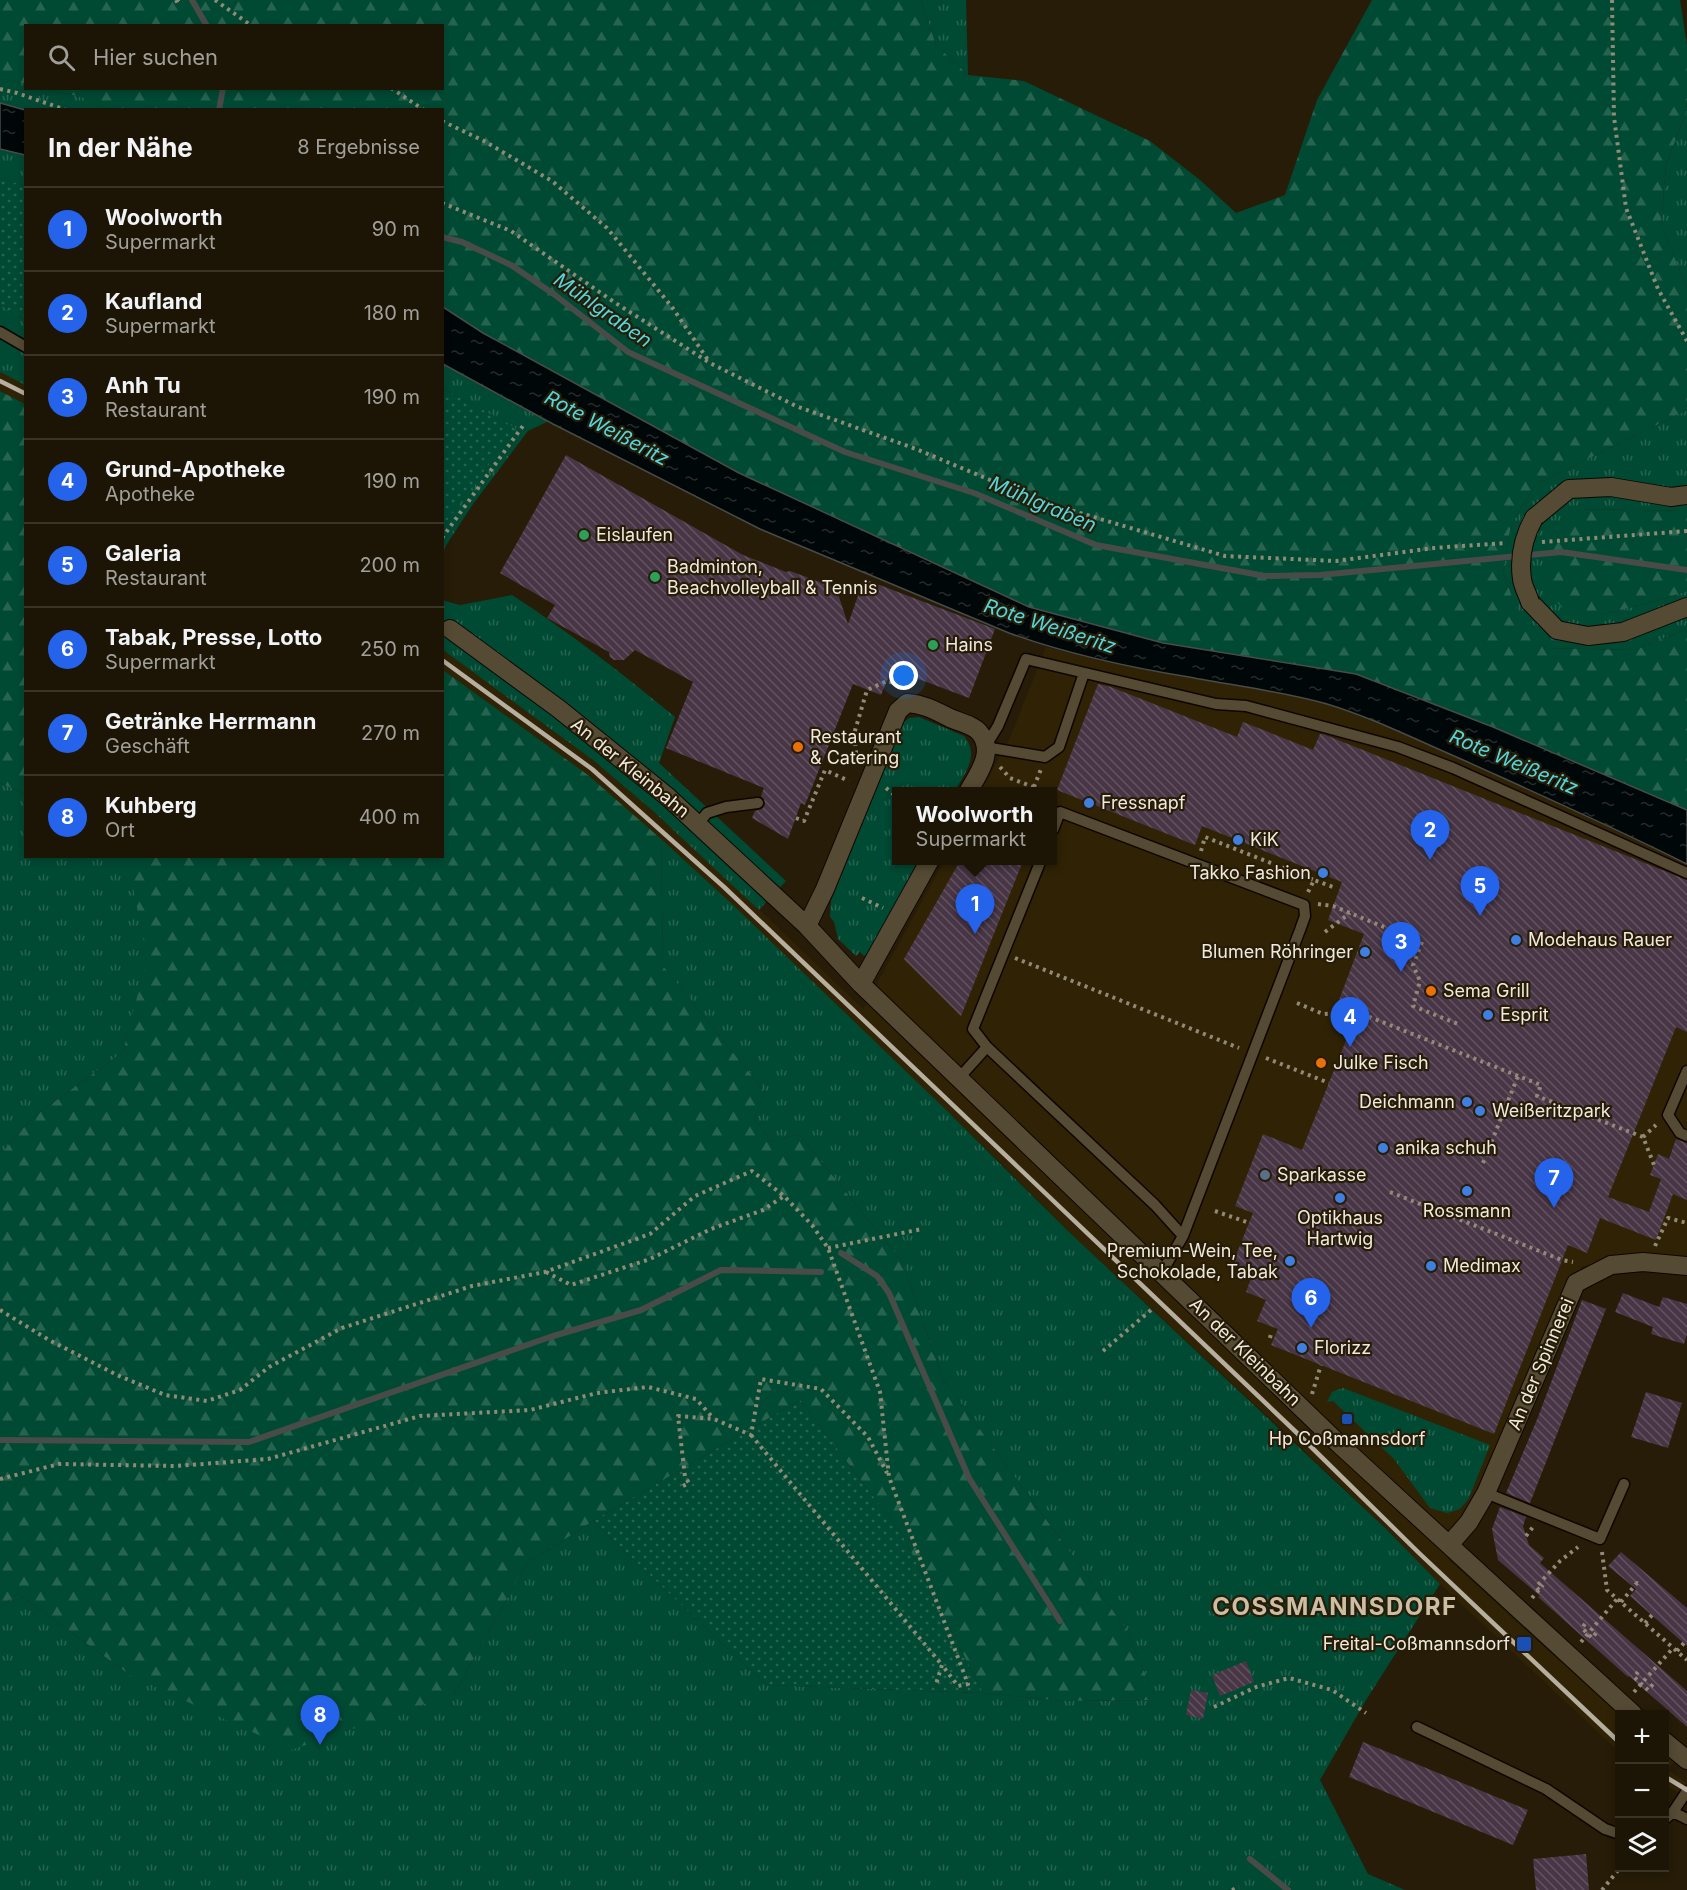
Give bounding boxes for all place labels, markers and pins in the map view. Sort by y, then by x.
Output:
place label: Eislaufen [596,524,673,545]
marker: Eislaufen [577,528,591,542]
place label: Badminton, Beachvolleyball & Tennis [667,556,877,598]
marker: Badminton, Beachvolleyball & Tennis [648,570,662,584]
place label: Hains [945,634,993,655]
marker: Hains [926,638,940,652]
place label: Restaurant & Catering [810,726,902,768]
marker: Restaurant & Catering [791,740,805,754]
place label: Fressnapf [1101,792,1186,813]
marker: Fressnapf [1082,796,1096,810]
pin: 2 [1410,810,1450,860]
place label: KiK [1250,829,1279,850]
marker: KiK [1231,833,1245,847]
place label: Takko Fashion [1189,862,1311,883]
marker: Takko Fashion [1316,866,1330,880]
pin: 5 [1460,866,1500,916]
pin: 1 [956,884,994,934]
pin: 3 [1382,922,1420,972]
place label: Modehaus Rauer [1528,929,1672,950]
marker: Modehaus Rauer [1509,933,1523,947]
place label: Blumen Röhringer [1201,941,1353,962]
marker: Blumen Röhringer [1358,945,1372,959]
place label: Sema Grill [1443,980,1530,1001]
marker: Sema Grill [1424,984,1438,998]
pin: 4 [1330,998,1370,1047]
place label: Esprit [1500,1004,1549,1025]
marker: Esprit [1481,1008,1495,1022]
place label: Julke Fisch [1333,1052,1429,1073]
marker: Julke Fisch [1314,1056,1328,1070]
place label: Deichmann [1359,1091,1455,1112]
marker: Deichmann [1460,1095,1474,1109]
place label: Weißeritzpark [1492,1100,1611,1121]
marker: Weißeritzpark [1473,1104,1487,1118]
place label: anika schuh [1395,1137,1497,1158]
marker: anika schuh [1376,1141,1390,1155]
pin: 7 [1534,1158,1574,1208]
place label: Sparkasse [1277,1164,1366,1185]
marker: Sparkasse [1258,1168,1272,1182]
marker: Rossmann [1460,1184,1474,1198]
marker: Optikhaus Hartwig [1333,1191,1347,1205]
place label: Rossmann [1423,1200,1511,1221]
place label: Optikhaus Hartwig [1297,1207,1383,1249]
place label: Premium-Wein, Tee, Schokolade, Tabak [1107,1240,1278,1282]
marker: Premium-Wein, Tee, Schokolade, Tabak [1283,1254,1297,1268]
place label: Medimax [1443,1255,1521,1276]
marker: Medimax [1424,1259,1438,1273]
pin: 6 [1292,1278,1330,1328]
place label: Florizz [1314,1337,1371,1358]
marker: Florizz [1295,1341,1309,1355]
marker: Hp Coßmannsdorf [1340,1412,1354,1426]
place label: Hp Coßmannsdorf [1269,1428,1426,1449]
place label: Freital-Coßmannsdorf [1323,1633,1510,1654]
marker: Freital-Coßmannsdorf [1515,1635,1533,1653]
pin: 8 [300,1696,340,1745]

